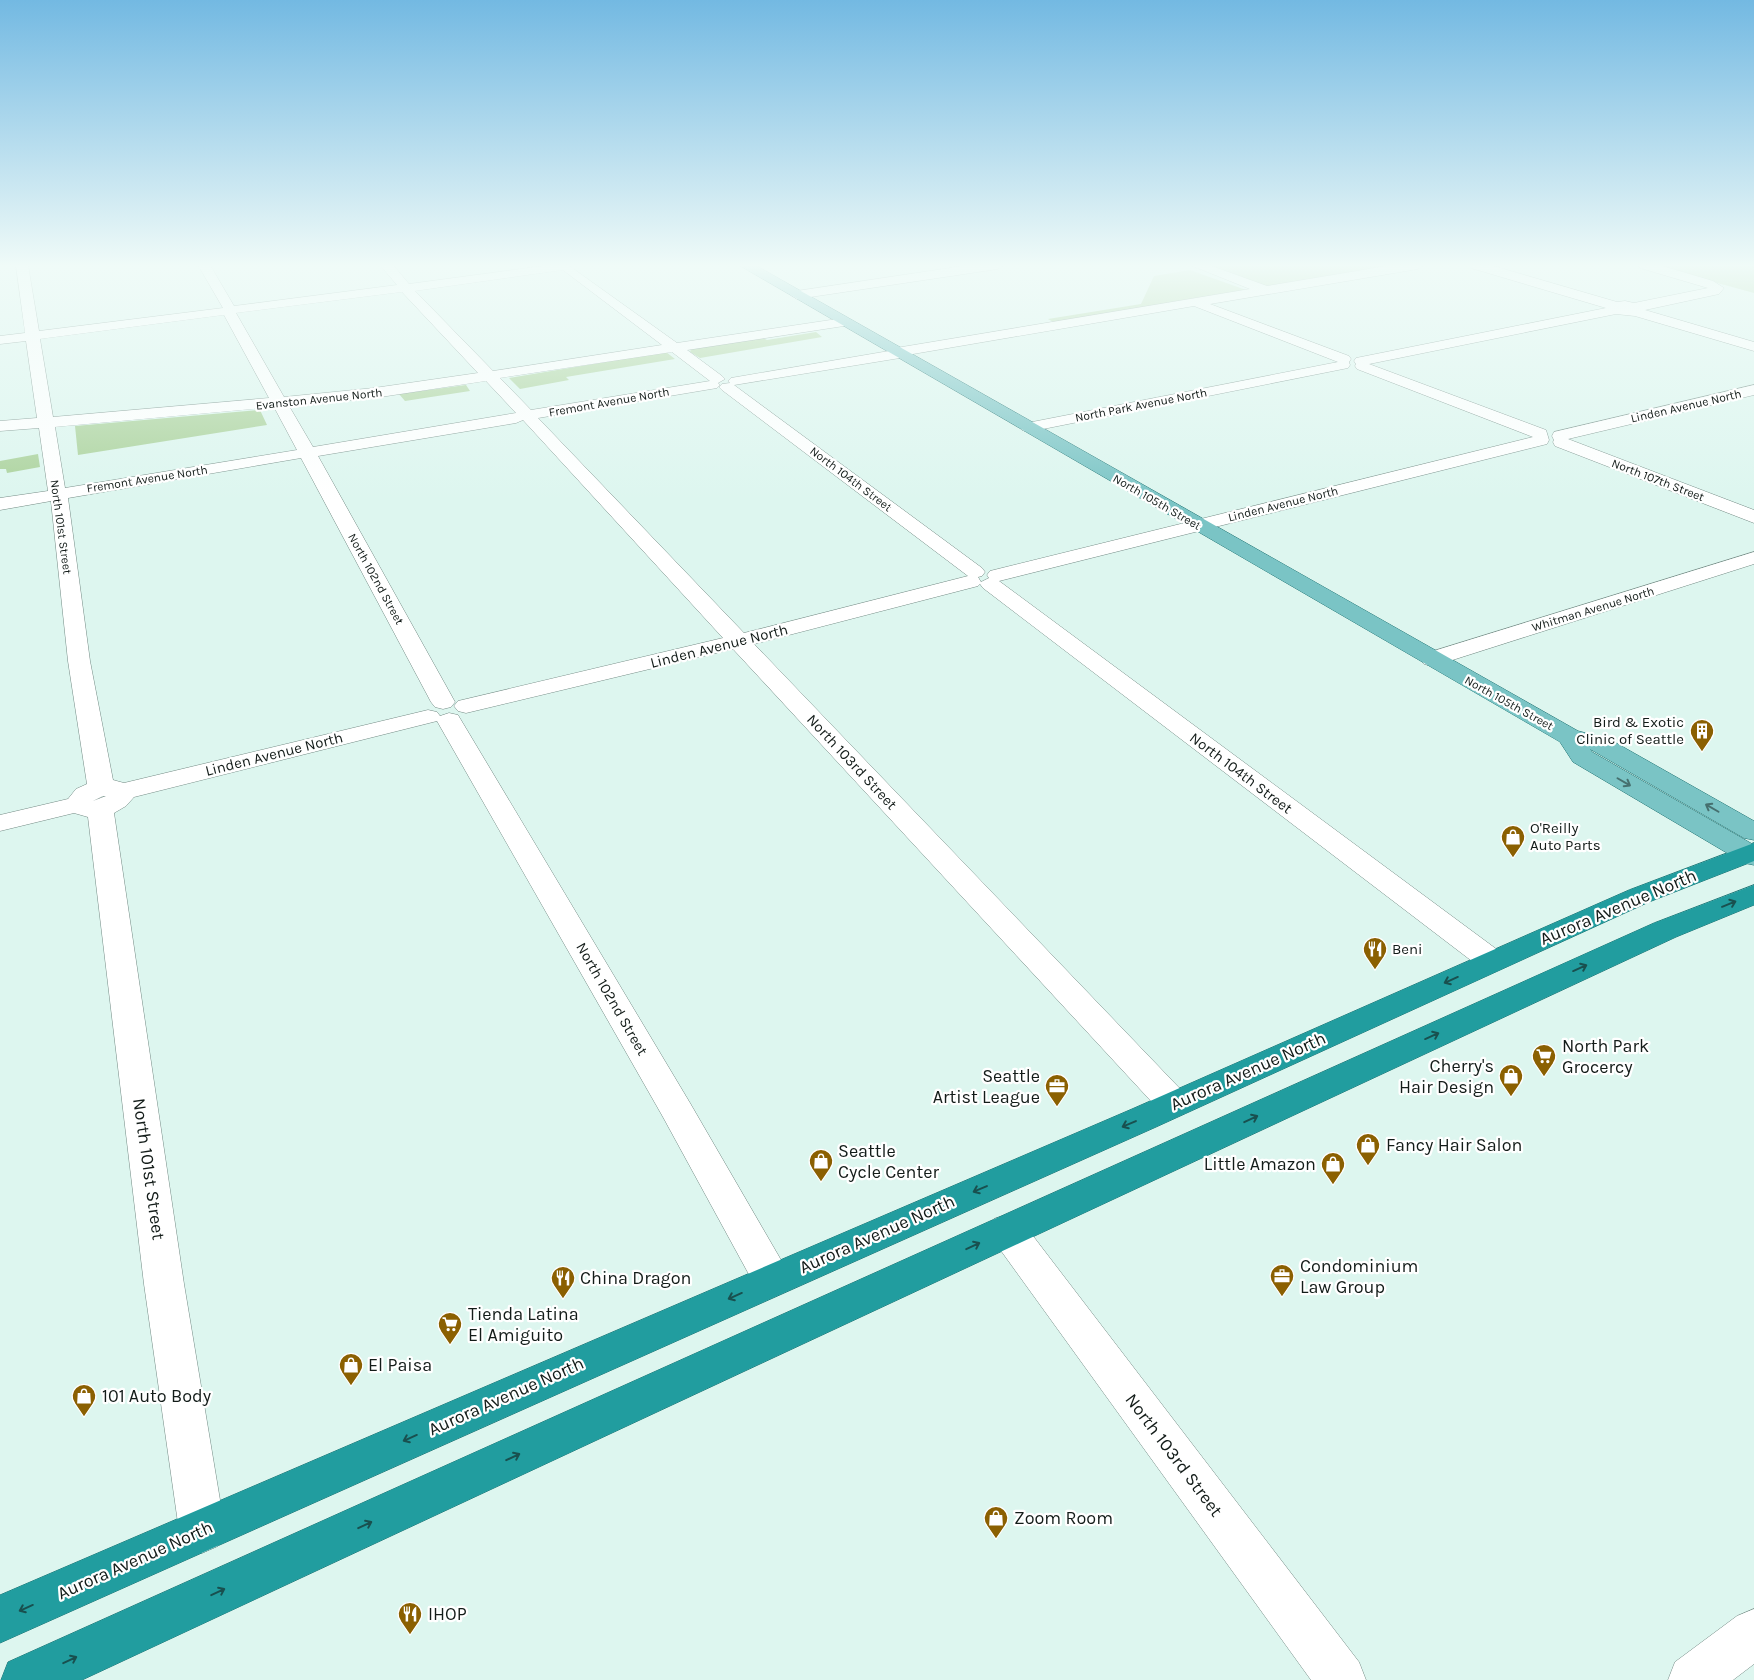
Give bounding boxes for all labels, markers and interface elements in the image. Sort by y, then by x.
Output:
street label: Fremont Avenue North [548,384,670,420]
street label: Evanston Avenue North [255,385,383,413]
street label: North Park Avenue North [1074,385,1208,425]
street label: Linden Avenue North [1629,386,1743,426]
street label: North 104th Street [807,444,895,515]
street label: North 107th Street [1610,456,1707,504]
street label: Fremont Avenue North [85,463,209,495]
street label: North 105th Street [1111,471,1204,533]
street label: North 101st Street [47,479,75,576]
street label: Linden Avenue North [1226,484,1340,524]
street label: North 102nd Street [345,531,407,627]
street label: Whitman Avenue North [1530,584,1656,634]
street label: Linden Avenue North [648,620,790,672]
street label: North 105th Street [1462,673,1556,733]
street label: North 103rd Street [803,711,901,814]
place label: Bird & Exotic Clinic of Seattle [1576,713,1684,748]
building icon: Bird & Exotic Clinic of Seattle [1689,718,1715,752]
street label: Linden Avenue North [203,728,345,780]
street label: North 104th Street [1186,729,1296,818]
one-way arrow [1617,777,1631,787]
one-way arrow [1705,802,1719,812]
place label: O'Reilly Auto Parts [1530,819,1601,854]
shop icon: O'Reilly Auto Parts [1500,824,1526,858]
street label: Aurora Avenue North [1536,864,1700,950]
one-way arrow [1721,898,1736,908]
restaurant icon: Beni [1362,936,1388,970]
street label: North 102nd Street [572,939,652,1059]
place label: Beni [1392,940,1423,958]
one-way arrow [1572,963,1587,973]
one-way arrow [1444,975,1459,985]
street label: Aurora Avenue North [1167,1027,1329,1115]
one-way arrow [1424,1030,1439,1040]
place label: North Park Grocercy [1562,1035,1649,1078]
supermarket icon: North Park Grocercy [1531,1043,1557,1077]
place label: Cherry's Hair Design [1399,1055,1494,1098]
shop icon: Cherry's Hair Design [1498,1063,1524,1097]
place label: Seattle Artist League [933,1065,1040,1108]
office icon: Seattle Artist League [1044,1073,1070,1107]
street label: North 101st Street [128,1097,170,1242]
one-way arrow [1243,1113,1258,1123]
one-way arrow [1122,1120,1137,1130]
shop icon: Fancy Hair Salon [1355,1132,1381,1166]
place label: Fancy Hair Salon [1386,1134,1522,1156]
place label: Seattle Cycle Center [838,1140,939,1183]
shop icon: Seattle Cycle Center [808,1148,834,1182]
shop icon: Little Amazon [1320,1151,1346,1185]
place label: Little Amazon [1204,1153,1316,1175]
one-way arrow [973,1184,988,1194]
street label: Aurora Avenue North [796,1190,958,1278]
one-way arrow [965,1241,980,1250]
place label: Condominium Law Group [1300,1255,1418,1298]
office icon: Condominium Law Group [1269,1263,1295,1297]
restaurant icon: China Dragon [550,1265,576,1299]
place label: China Dragon [580,1267,691,1289]
one-way arrow [728,1291,743,1301]
place label: Tienda Latina El Amiguito [468,1303,579,1346]
supermarket icon: Tienda Latina El Amiguito [437,1311,463,1345]
shop icon: El Paisa [338,1352,364,1386]
street label: Aurora Avenue North [425,1352,587,1440]
place label: El Paisa [368,1354,432,1376]
shop icon: 101 Auto Body [71,1383,97,1417]
place label: 101 Auto Body [102,1385,212,1407]
street label: North 103rd Street [1120,1389,1228,1521]
one-way arrow [403,1434,418,1444]
one-way arrow [505,1451,520,1461]
shop icon: Zoom Room [983,1505,1009,1539]
place label: Zoom Room [1014,1507,1113,1529]
street label: Aurora Avenue North [54,1516,216,1604]
one-way arrow [358,1519,373,1529]
one-way arrow [210,1587,225,1597]
restaurant icon: IHOP [397,1601,423,1635]
one-way arrow [19,1603,34,1613]
place label: IHOP [428,1603,467,1625]
one-way arrow [62,1654,77,1664]

